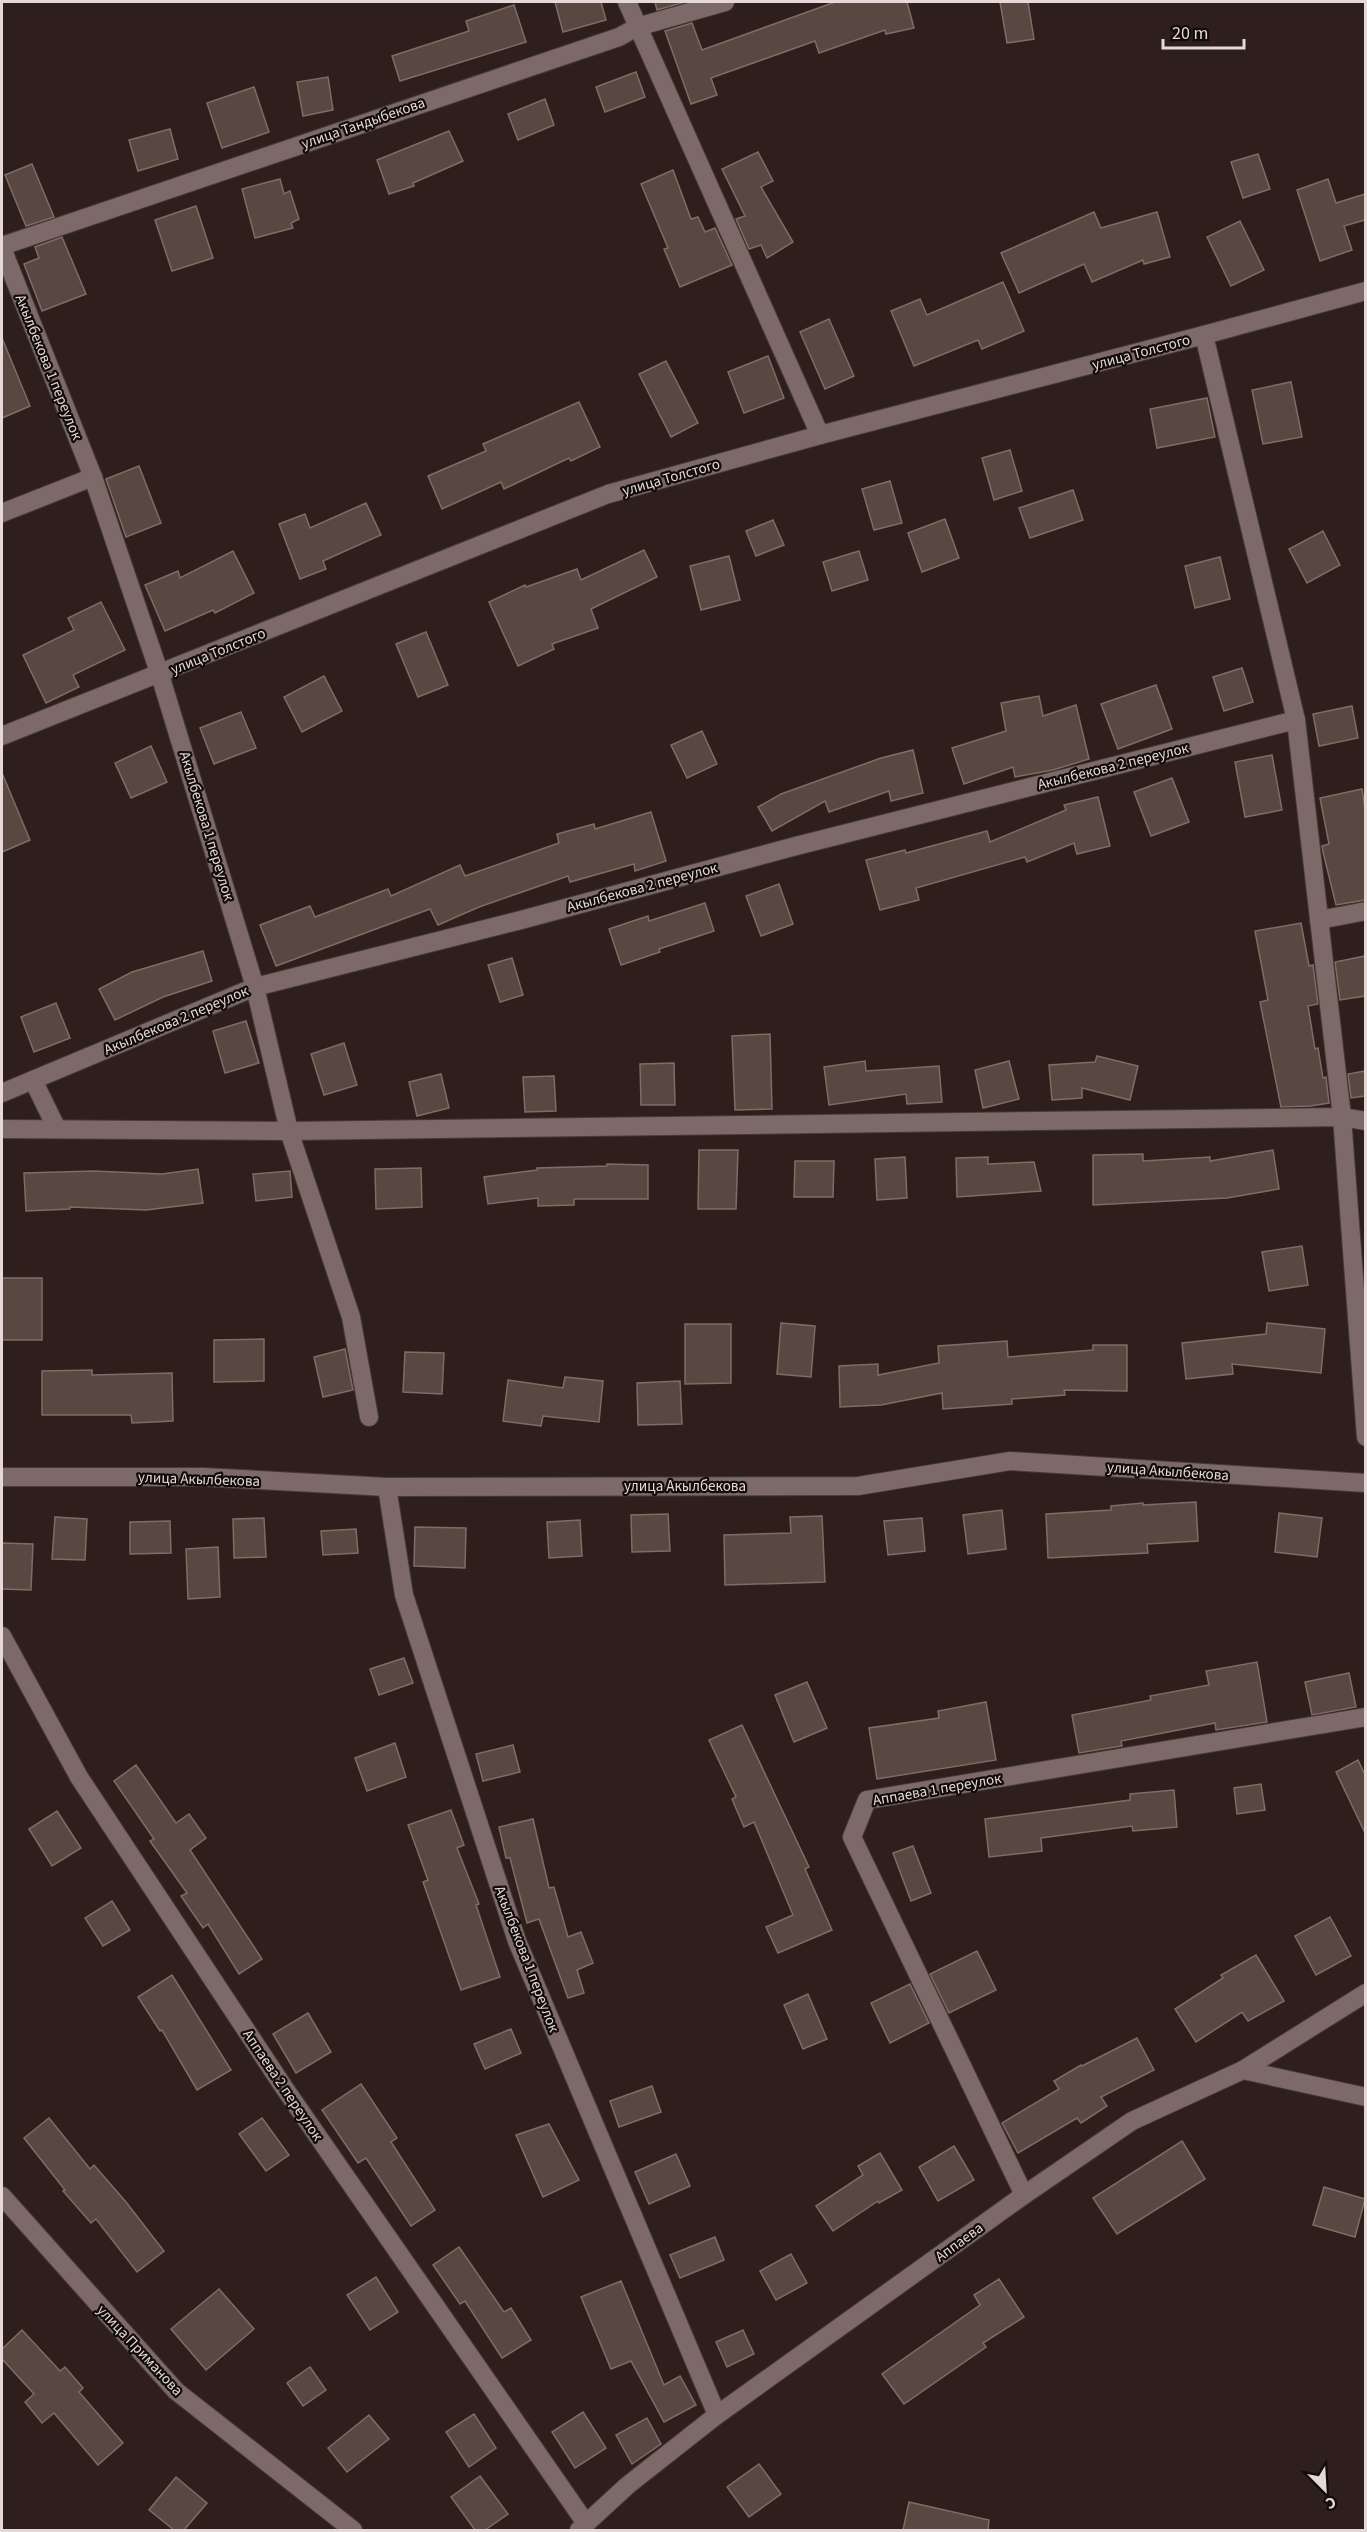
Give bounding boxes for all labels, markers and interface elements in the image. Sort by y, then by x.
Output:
scale bar [1163,12,1244,50]
text: 20 m [1172,21,1208,46]
street label: улица Тандыбекова [299,92,428,154]
street label: Акылбекова 1 переулок [10,291,88,444]
street label: улица Толстого [1090,329,1192,376]
street label: улица Толстого [620,454,722,501]
street label: улица Толстого [168,623,269,680]
street label: Акылбекова 2 переулок [1035,737,1192,795]
street label: Акылбекова 1 переулок [174,749,239,904]
street label: Акылбекова 2 переулок [564,857,720,918]
street label: Акылбекова 2 переулок [101,980,252,1060]
street label: улица Акылбекова [1106,1457,1230,1486]
street label: улица Акылбекова [138,1467,260,1492]
street label: улица Акылбекова [624,1476,746,1497]
street label: Аппаева 1 переулок [871,1768,1004,1811]
street label: Акылбекова 1 переулок [489,1883,564,2036]
street label: Аппаева 2 переулок [237,2025,328,2146]
street label: Аппаева [931,2218,988,2267]
street label: улица Приманова [92,2300,187,2401]
north arrow [1295,2460,1355,2520]
text: С [1322,2491,1339,2515]

